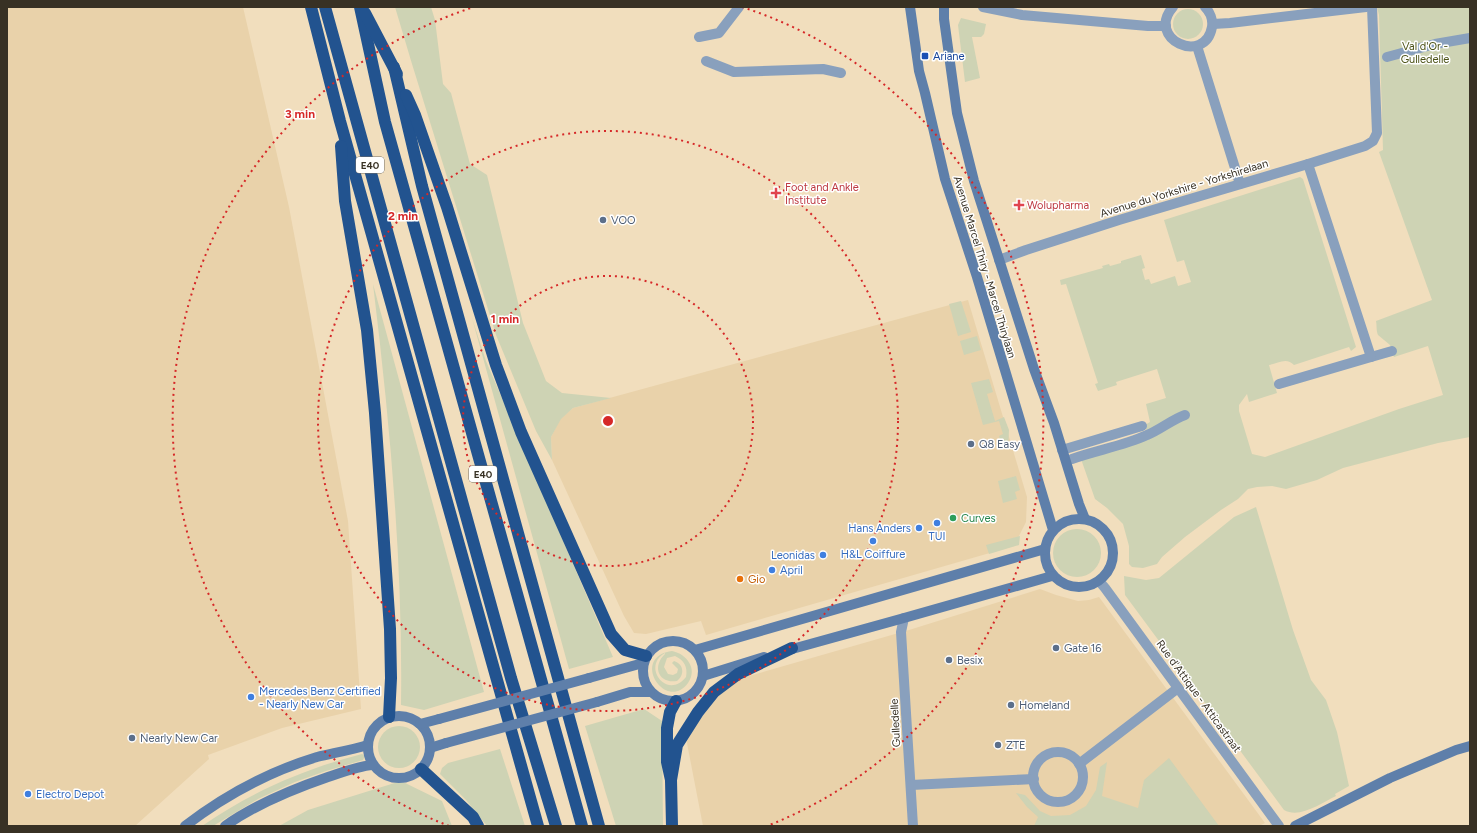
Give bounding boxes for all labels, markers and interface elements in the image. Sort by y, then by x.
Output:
park label: Val d'Or - Gulledelle [1401,40,1449,66]
place label: Ariane [933,50,964,63]
marker: Ariane [920,51,930,61]
text: 3 min [285,107,315,121]
road number: E40 [356,157,384,173]
street label: Avenue du Yorkshire - Yorkshirelaan [1099,157,1270,220]
street label: Avenue Marcel Thiry - Marcel Thirylaan [951,175,1018,360]
place label: Foot and Ankle Institute [785,181,859,207]
marker: Foot and Ankle Institute [770,187,782,199]
place label: Wolupharma [1027,199,1089,212]
marker: Wolupharma [1014,200,1024,210]
text: 2 min [388,209,418,223]
place label: VOO [611,214,636,227]
marker: VOO [598,215,608,225]
text: 1 min [491,312,519,326]
centre of rings [601,414,615,428]
place label: Q8 Easy [979,438,1020,451]
marker: Q8 Easy [966,439,976,449]
road number: E40 [469,466,497,482]
place label: Curves [961,512,996,525]
marker: Curves [948,513,958,523]
marker: TUI [932,518,942,528]
place label: Hans Anders [848,522,911,535]
marker: Hans Anders [914,523,924,533]
place label: TUI [929,530,945,543]
marker: H&L Coiffure [868,536,878,546]
place label: H&L Coiffure [841,548,905,561]
place label: Leonidas [771,549,815,562]
marker: Leonidas [818,550,828,560]
place label: April [780,564,803,577]
marker: April [767,565,777,575]
place label: Gio [748,573,765,586]
marker: Gio [735,574,745,584]
street label: Rue d'Attique - Atticastraat [1154,638,1244,755]
place label: Gate 16 [1064,642,1102,655]
marker: Gate 16 [1051,643,1061,653]
place label: Besix [957,654,983,667]
marker: Besix [944,655,954,665]
place label: Mercedes Benz Certified - Nearly New Car [259,685,381,711]
marker: Mercedes Benz Certified - Nearly New Car [246,692,256,702]
street label: Gulledelle [888,698,903,748]
place label: Homeland [1019,699,1070,712]
marker: Homeland [1006,700,1016,710]
place label: Nearly New Car [140,732,218,745]
marker: Nearly New Car [127,733,137,743]
place label: ZTE [1006,739,1026,752]
marker: ZTE [993,740,1003,750]
place label: Electro Depot [36,788,104,801]
marker: Electro Depot [23,789,33,799]

